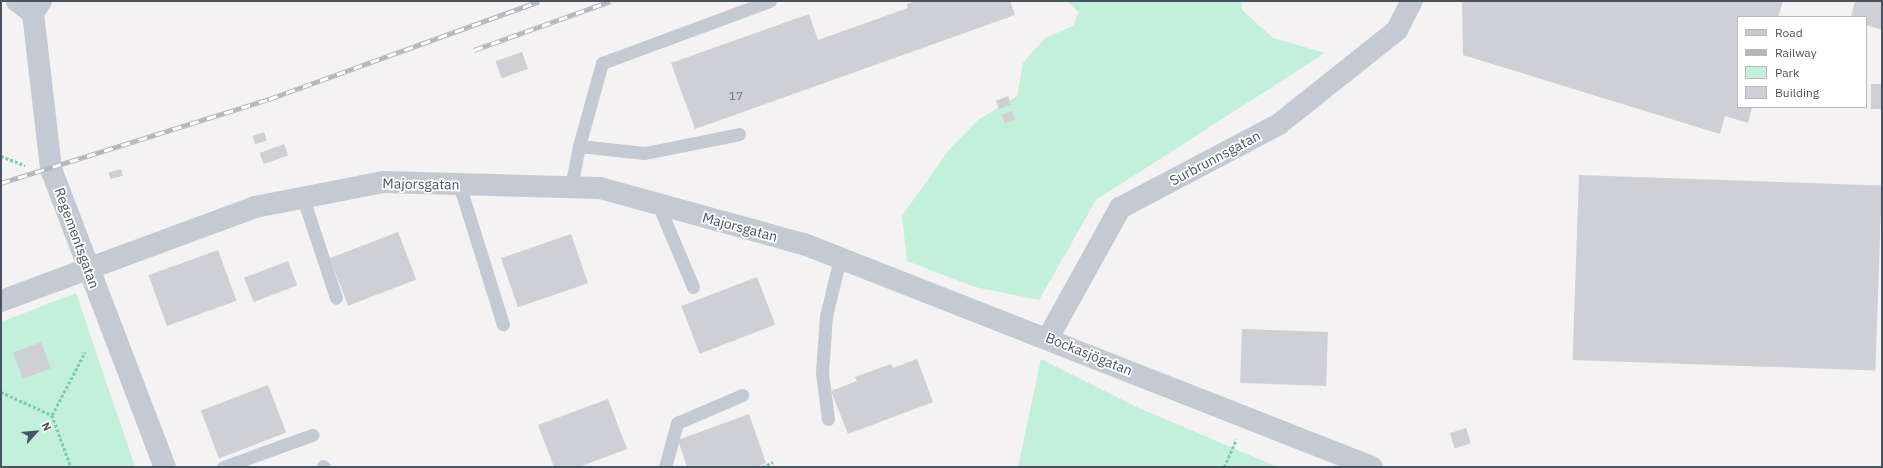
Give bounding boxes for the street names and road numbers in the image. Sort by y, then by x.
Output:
street label: Surbrunnsgatan [1167,127,1263,189]
street label: Majorsgatan [382,175,460,193]
street label: Regementsgatan [51,185,103,291]
street label: Majorsgatan [701,209,779,245]
street label: Bockasjögatan [1043,329,1135,379]

